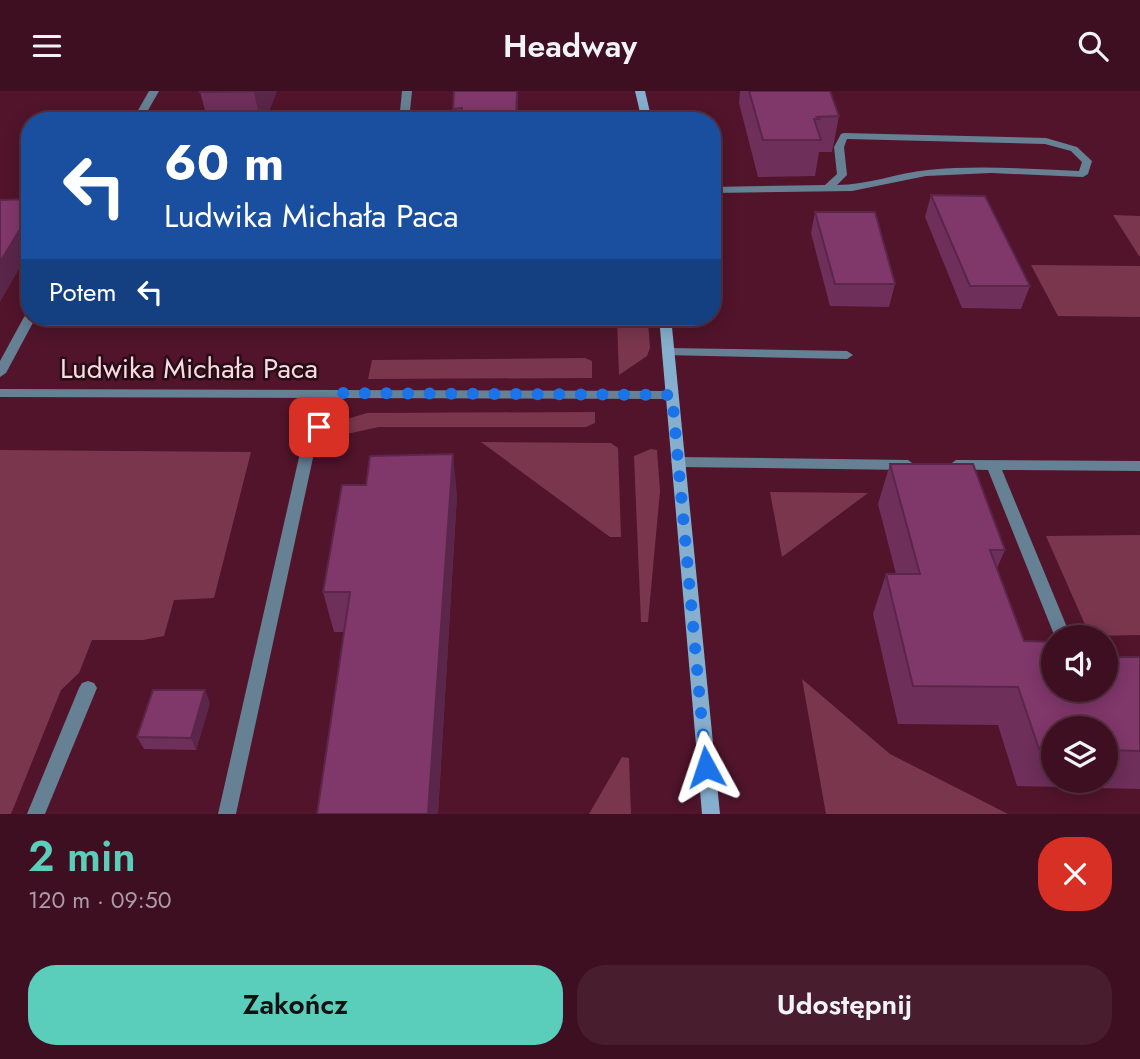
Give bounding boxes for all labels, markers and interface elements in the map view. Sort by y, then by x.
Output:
text: Headway [503,23,637,69]
icon: menu [28,27,66,65]
icon: search [1074,27,1112,65]
text: 60 m [164,128,284,198]
icon: left [49,140,140,231]
text: Ludwika Michała Paca [164,193,459,239]
text: Potem [49,273,117,311]
icon: left [131,273,169,311]
street label: Ludwika Michała Paca [60,348,318,389]
pin [289,397,349,457]
icon: arrive [300,408,338,446]
map controls [1041,625,1118,793]
button: sound [1041,625,1118,702]
button: layers [1041,716,1118,793]
position arrow [669,730,743,804]
text: 2 min [28,826,136,887]
button: close [1038,837,1112,911]
text: 120 m · 09:50 [28,883,172,917]
button: Zakończ [28,965,563,1045]
button: Udostępnij [577,965,1112,1045]

